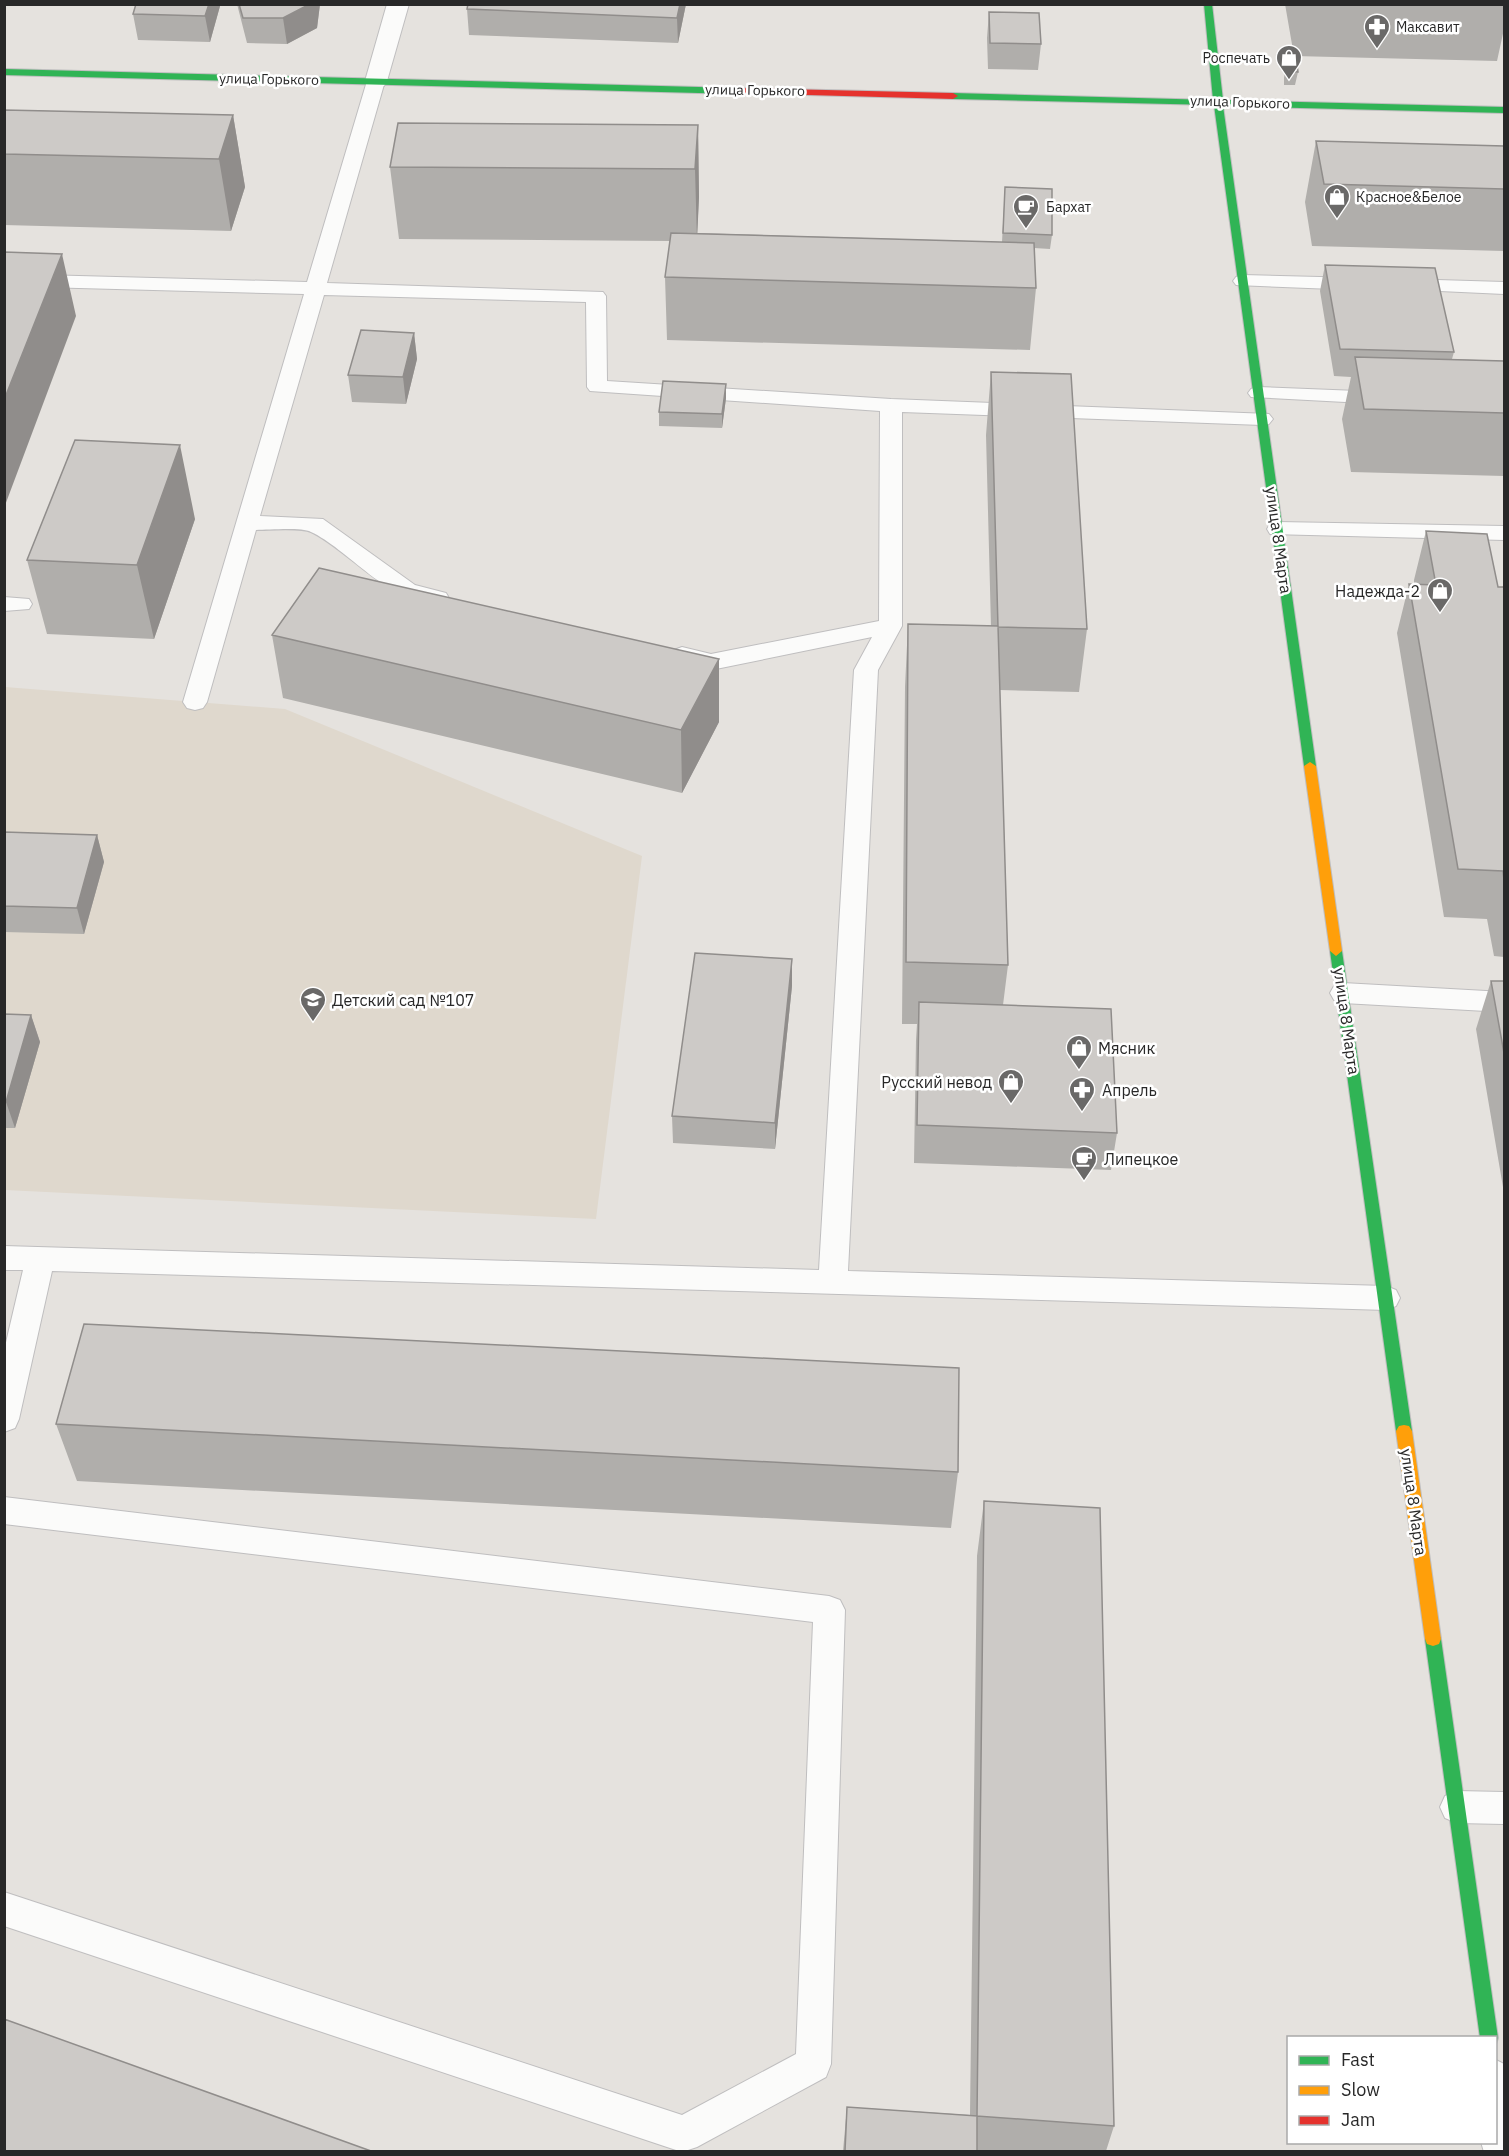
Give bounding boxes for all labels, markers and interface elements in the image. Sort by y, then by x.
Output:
pharmacy icon: Максавит [1362,12,1392,50]
place label: Максавит [1396,18,1460,36]
shop icon: Роспечать [1274,43,1304,81]
place label: Роспечать [1203,49,1270,67]
street label: улица Горького [219,69,319,89]
street label: улица Горького [705,80,805,100]
street label: улица Горького [1190,91,1290,113]
shop icon: Красное&Белое [1322,182,1352,220]
place label: Красное&Белое [1356,188,1462,206]
cafe icon: Бархат [1011,192,1041,230]
place label: Бархат [1046,198,1092,216]
street label: улица 8 Марта [1262,485,1296,595]
shop icon: Надежда-2 [1425,576,1455,614]
place label: Надежда-2 [1335,581,1420,601]
street label: улица 8 Марта [1330,966,1364,1076]
school or university icon: Детский сад №107 [298,985,328,1023]
place label: Детский сад №107 [332,990,474,1010]
shop icon: Мясник [1064,1033,1094,1071]
place label: Мясник [1098,1038,1155,1058]
shop icon: Русский невод [996,1067,1026,1105]
place label: Русский невод [881,1072,992,1092]
pharmacy icon: Апрель [1067,1075,1097,1113]
place label: Апрель [1102,1080,1157,1100]
cafe icon: Липецкое [1069,1144,1099,1182]
place label: Липецкое [1104,1149,1178,1169]
street label: улица 8 Марта [1397,1447,1431,1557]
legend [1287,2036,1497,2144]
text: Fast [1341,2048,1375,2071]
text: Slow [1341,2078,1380,2101]
text: Jam [1341,2108,1376,2131]

